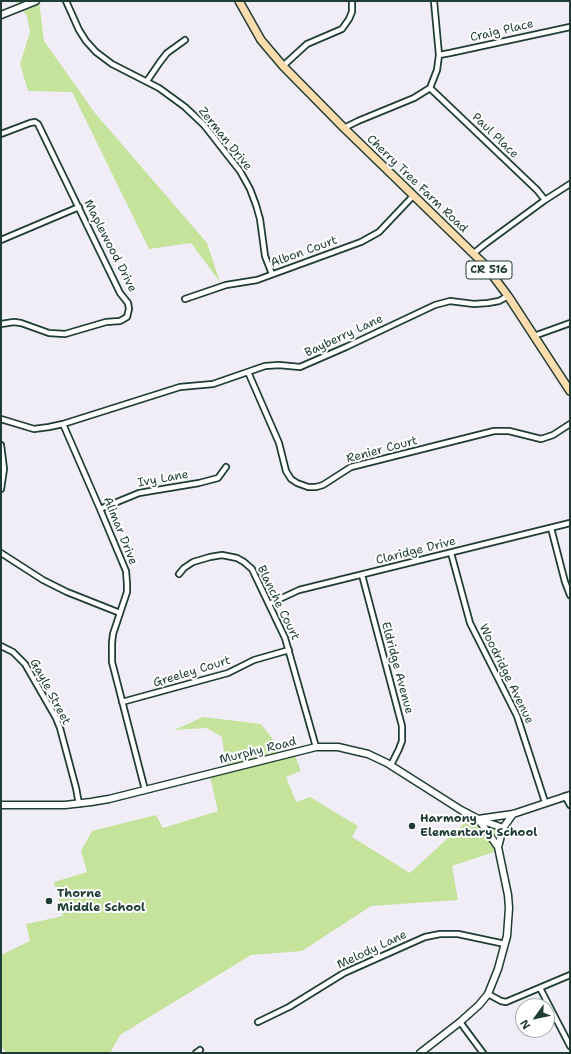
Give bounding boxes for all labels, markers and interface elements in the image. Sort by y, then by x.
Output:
street label: Craig Place [469,17,535,45]
street label: Zerman Drive [195,104,255,174]
street label: Paul Place [469,110,521,162]
street label: Cherry Tree Farm Road [363,132,471,236]
street label: Maplewood Drive [80,197,140,295]
street label: Albon Court [269,233,339,271]
road number: CR 516 [466,261,512,279]
street label: Bayberry Lane [303,312,385,360]
street label: Renier Court [345,434,419,466]
street label: Ivy Lane [136,467,190,491]
street label: Alimar Drive [100,495,140,567]
street label: Claridge Drive [375,534,457,568]
street label: Blanche Court [254,563,302,643]
street label: Eldridge Avenue [378,620,416,716]
street label: Woodridge Avenue [476,622,536,726]
street label: Greeley Court [151,653,233,691]
street label: Gayle Street [27,656,73,728]
street label: Murphy Road [218,734,298,768]
place label: Harmony Elementary School [420,812,537,840]
marker: Harmony Elementary School [407,821,417,831]
place label: Thorne Middle School [57,887,145,915]
marker: Thorne Middle School [44,896,54,906]
street label: Melody Lane [335,928,409,972]
north arrow [515,998,555,1038]
text: N [517,1017,534,1032]

